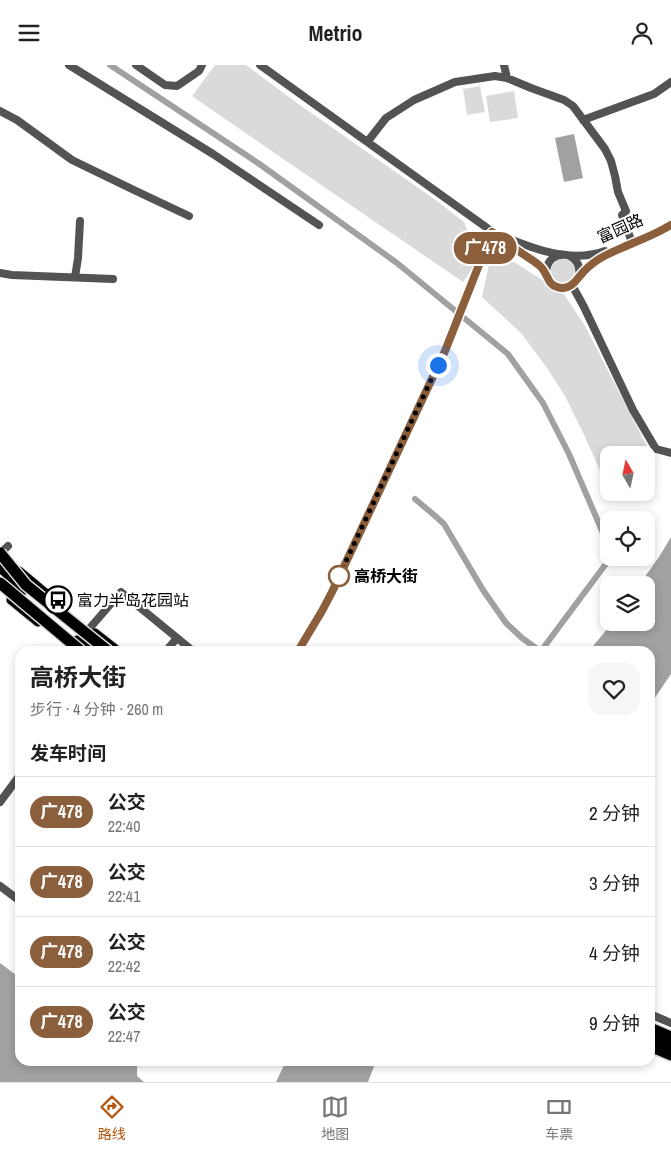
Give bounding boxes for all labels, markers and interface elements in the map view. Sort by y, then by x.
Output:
text: Metrio [308,18,363,48]
icon: menu [15,19,43,47]
icon: person [628,19,656,47]
street label: 富园路 [594,208,646,248]
line badge: 广478 [450,232,520,264]
text: 广478 [464,235,506,260]
your location [426,353,451,378]
north arrow [600,446,655,501]
map controls [600,446,655,631]
button: locate [600,511,655,566]
marker: 高桥大街 [328,565,350,587]
place label: 高桥大街 [354,565,418,587]
button: layers [600,576,655,631]
bus stop icon: 富力半岛花园站 [43,585,73,615]
place label: 富力半岛花园站 [77,589,189,611]
text: 高桥大街 [30,661,126,693]
button: heart [588,663,640,715]
text: 步行 · 4 分钟 · 260 m [30,698,163,720]
text: 发车时间 [30,740,106,766]
text: 公交 [108,789,146,815]
text: 广478 [40,799,83,824]
text: 2 分钟 [589,800,640,826]
text: 22:40 [108,815,140,837]
text: 公交 [108,859,146,885]
text: 广478 [40,869,83,894]
text: 3 分钟 [589,870,640,896]
text: 22:41 [108,885,140,907]
text: 公交 [108,929,146,955]
text: 广478 [40,939,83,964]
text: 4 分钟 [589,940,640,966]
text: 22:42 [108,955,140,977]
text: 公交 [108,999,146,1025]
text: 广478 [40,1009,83,1034]
text: 9 分钟 [589,1010,640,1036]
text: 22:47 [108,1025,140,1047]
tab: 路线 [98,1093,126,1143]
tab: 地图 [321,1093,349,1143]
tab: 车票 [545,1093,573,1143]

